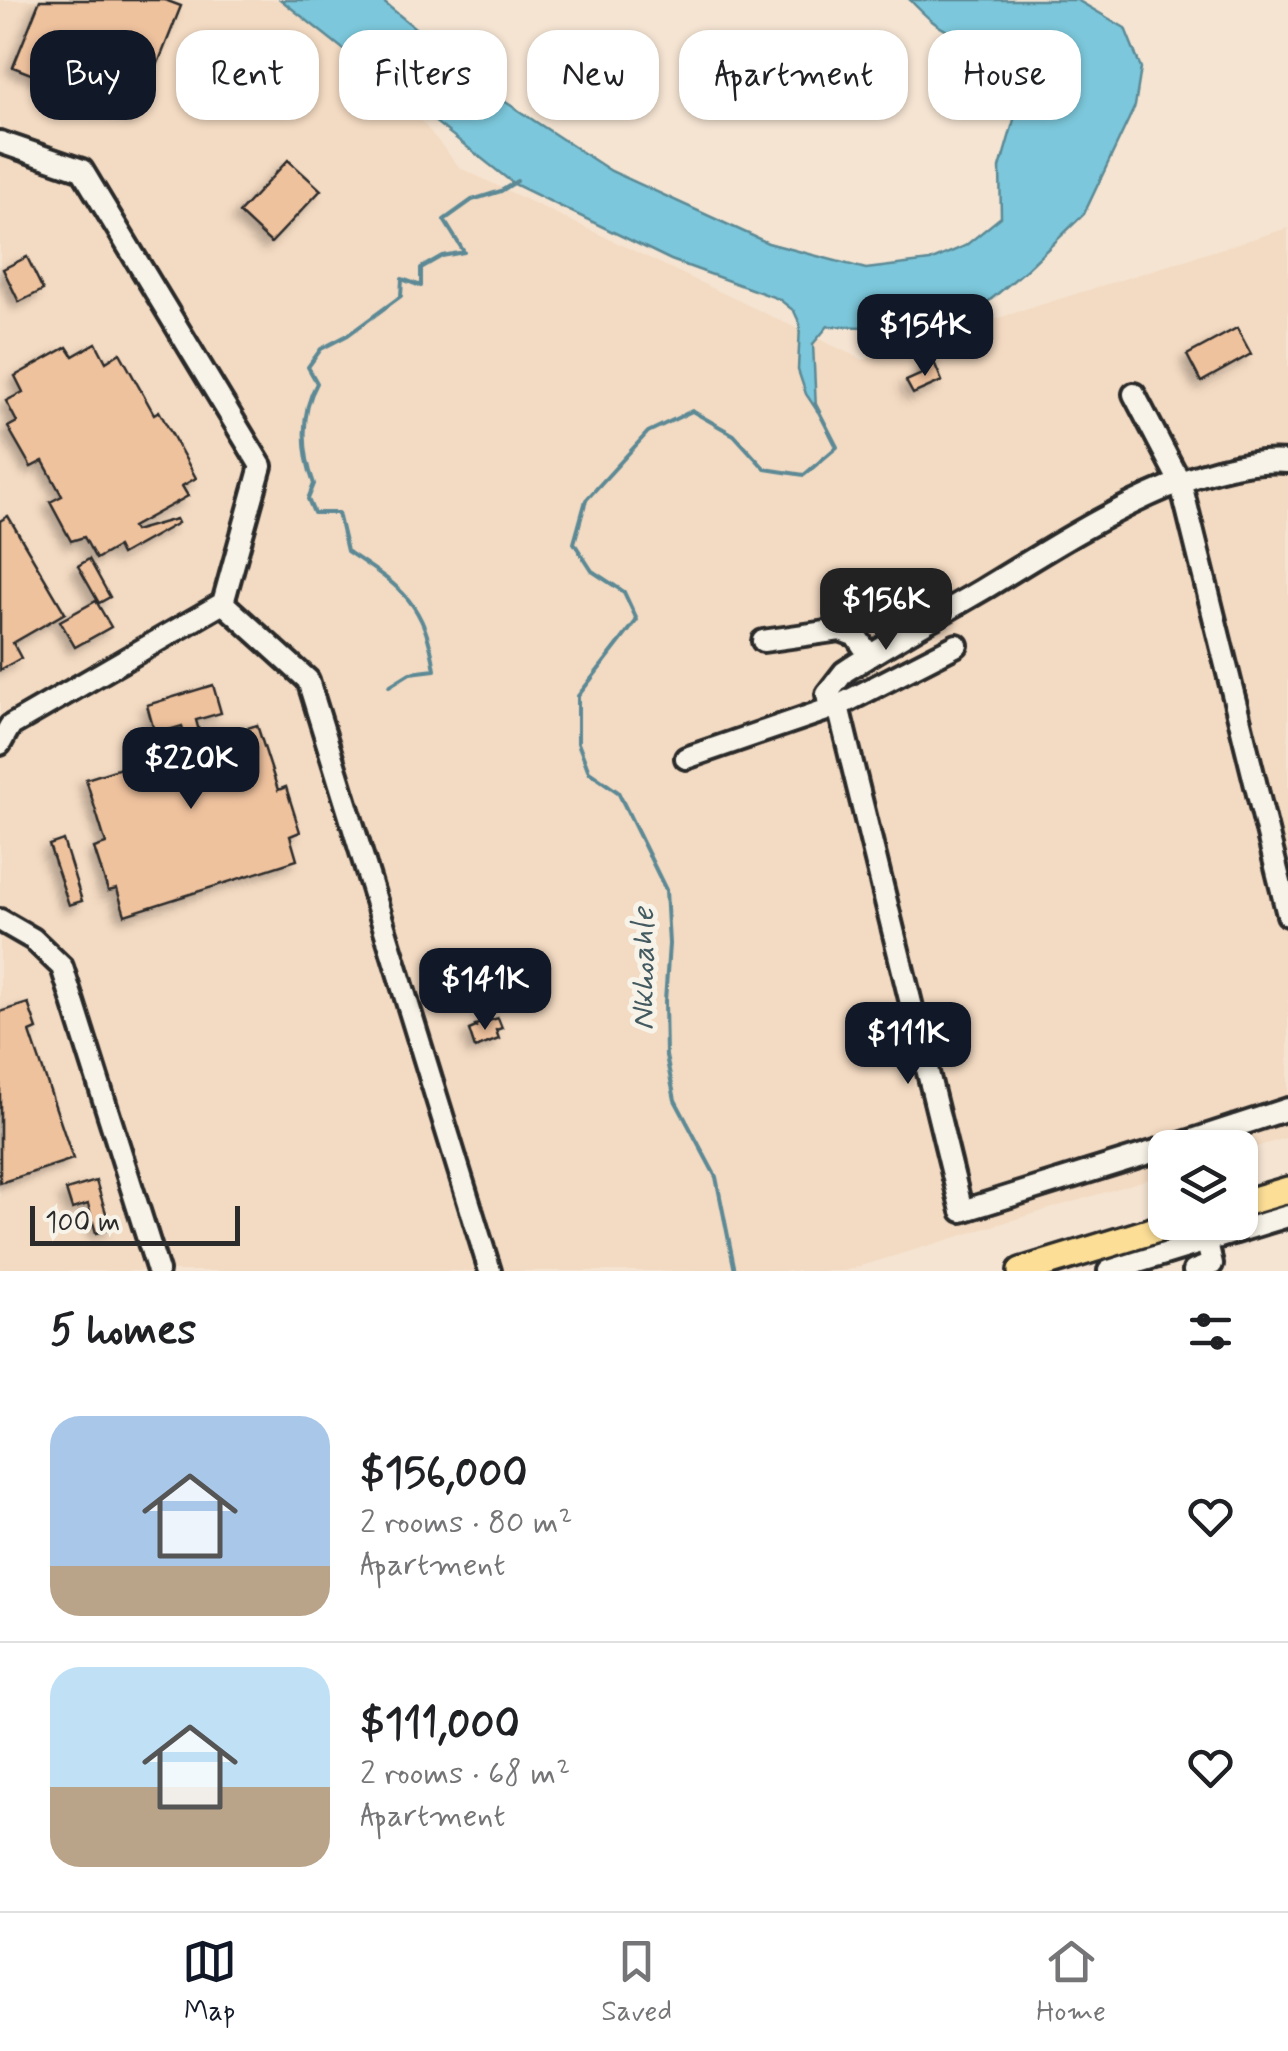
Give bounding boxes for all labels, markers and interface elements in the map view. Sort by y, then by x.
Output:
chip: Buy [30,30,156,120]
chip: Rent [176,30,319,120]
chip: Filters [339,30,507,120]
chip: New [527,30,659,120]
chip: Apartment [679,30,908,120]
chip: House [928,30,1081,120]
pin: $154K [855,294,995,379]
text: $154K [879,305,971,347]
pin: $156K [816,568,956,653]
text: $156K [842,579,930,621]
pin: $220K [121,727,261,812]
text: $220K [144,738,238,780]
water label: Nkhoahle [623,906,665,1031]
pin: $141K [415,948,555,1033]
text: $141K [441,959,529,1001]
pin: $111K [838,1002,978,1087]
text: $111K [867,1013,949,1055]
map controls [1148,1130,1258,1240]
button: layers [1148,1130,1258,1240]
scale bar [30,1201,240,1246]
text: 100 m [45,1205,120,1242]
text: 5 homes [50,1304,196,1359]
icon: filters [1183,1304,1238,1359]
text: $156,000 [360,1447,528,1502]
icon: home [130,1456,250,1576]
icon: heart [1183,1489,1238,1544]
text: 2 rooms · 80 m² [360,1502,573,1544]
text: Apartment [360,1544,505,1586]
text: $111,000 [360,1698,520,1753]
icon: home [130,1707,250,1827]
icon: heart [1183,1740,1238,1795]
text: 2 rooms · 68 m² [360,1753,570,1795]
text: Apartment [360,1795,505,1837]
tab: Map [182,1934,237,2031]
tab: Saved [601,1934,672,2031]
tab: Home [1036,1934,1106,2031]

